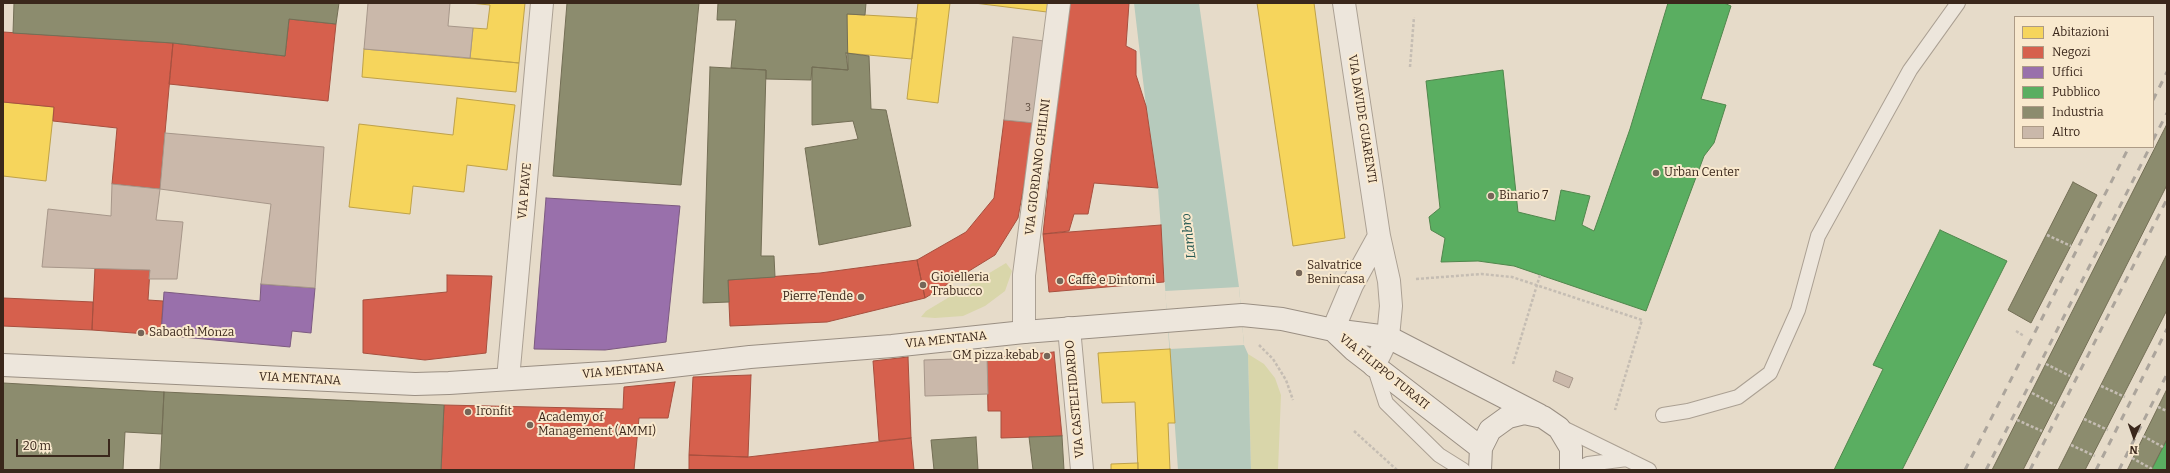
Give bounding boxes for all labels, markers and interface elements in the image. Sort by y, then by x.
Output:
legend [2014,16,2154,148]
text: Abitazioni [2052,25,2109,39]
text: Negozi [2052,45,2091,59]
street label: VIA DAVIDE GUARENTI [1345,54,1379,184]
text: Uffici [2052,65,2083,79]
text: Pubblico [2052,85,2100,99]
street label: VIA GIORDANO GHILINI [1022,98,1054,236]
house number: 3 [1025,102,1031,114]
text: Industria [2052,105,2104,119]
text: Altro [2052,125,2080,139]
street label: VIA PIAVE [515,162,535,220]
place label: Urban Center [1664,166,1739,180]
marker: Urban Center [1651,168,1661,178]
place label: Binario 7 [1499,189,1548,203]
marker: Binario 7 [1486,191,1496,201]
water label: Lambro [1178,212,1200,260]
place label: Salvatrice Benincasa [1307,259,1365,287]
marker: Salvatrice Benincasa [1294,268,1304,278]
place label: Gioielleria Trabucco [931,271,989,299]
place label: Caffè e Dintorni [1068,274,1155,288]
marker: Caffè e Dintorni [1055,276,1065,286]
marker: Gioielleria Trabucco [918,280,928,290]
place label: Pierre Tende [782,290,853,304]
marker: Pierre Tende [856,292,866,302]
place label: Sabaoth Monza [149,326,234,340]
marker: Sabaoth Monza [136,328,146,338]
street label: VIA MENTANA [904,329,988,351]
street label: VIA FILIPPO TURATI [1336,331,1432,413]
street label: VIA CASTELFIDARDO [1063,339,1087,459]
place label: GM pizza kebab [952,349,1039,363]
marker: GM pizza kebab [1042,351,1052,361]
street label: VIA MENTANA [582,360,664,382]
street label: VIA MENTANA [259,370,341,388]
place label: Ironfit [476,405,512,419]
marker: Ironfit [463,407,473,417]
place label: Academy of Management (AMMI) [538,411,656,439]
north arrow [2114,417,2154,457]
marker: Academy of Management (AMMI) [525,420,535,430]
scale bar [18,431,112,457]
text: 20 m [23,439,51,453]
text: N [2129,443,2138,456]

